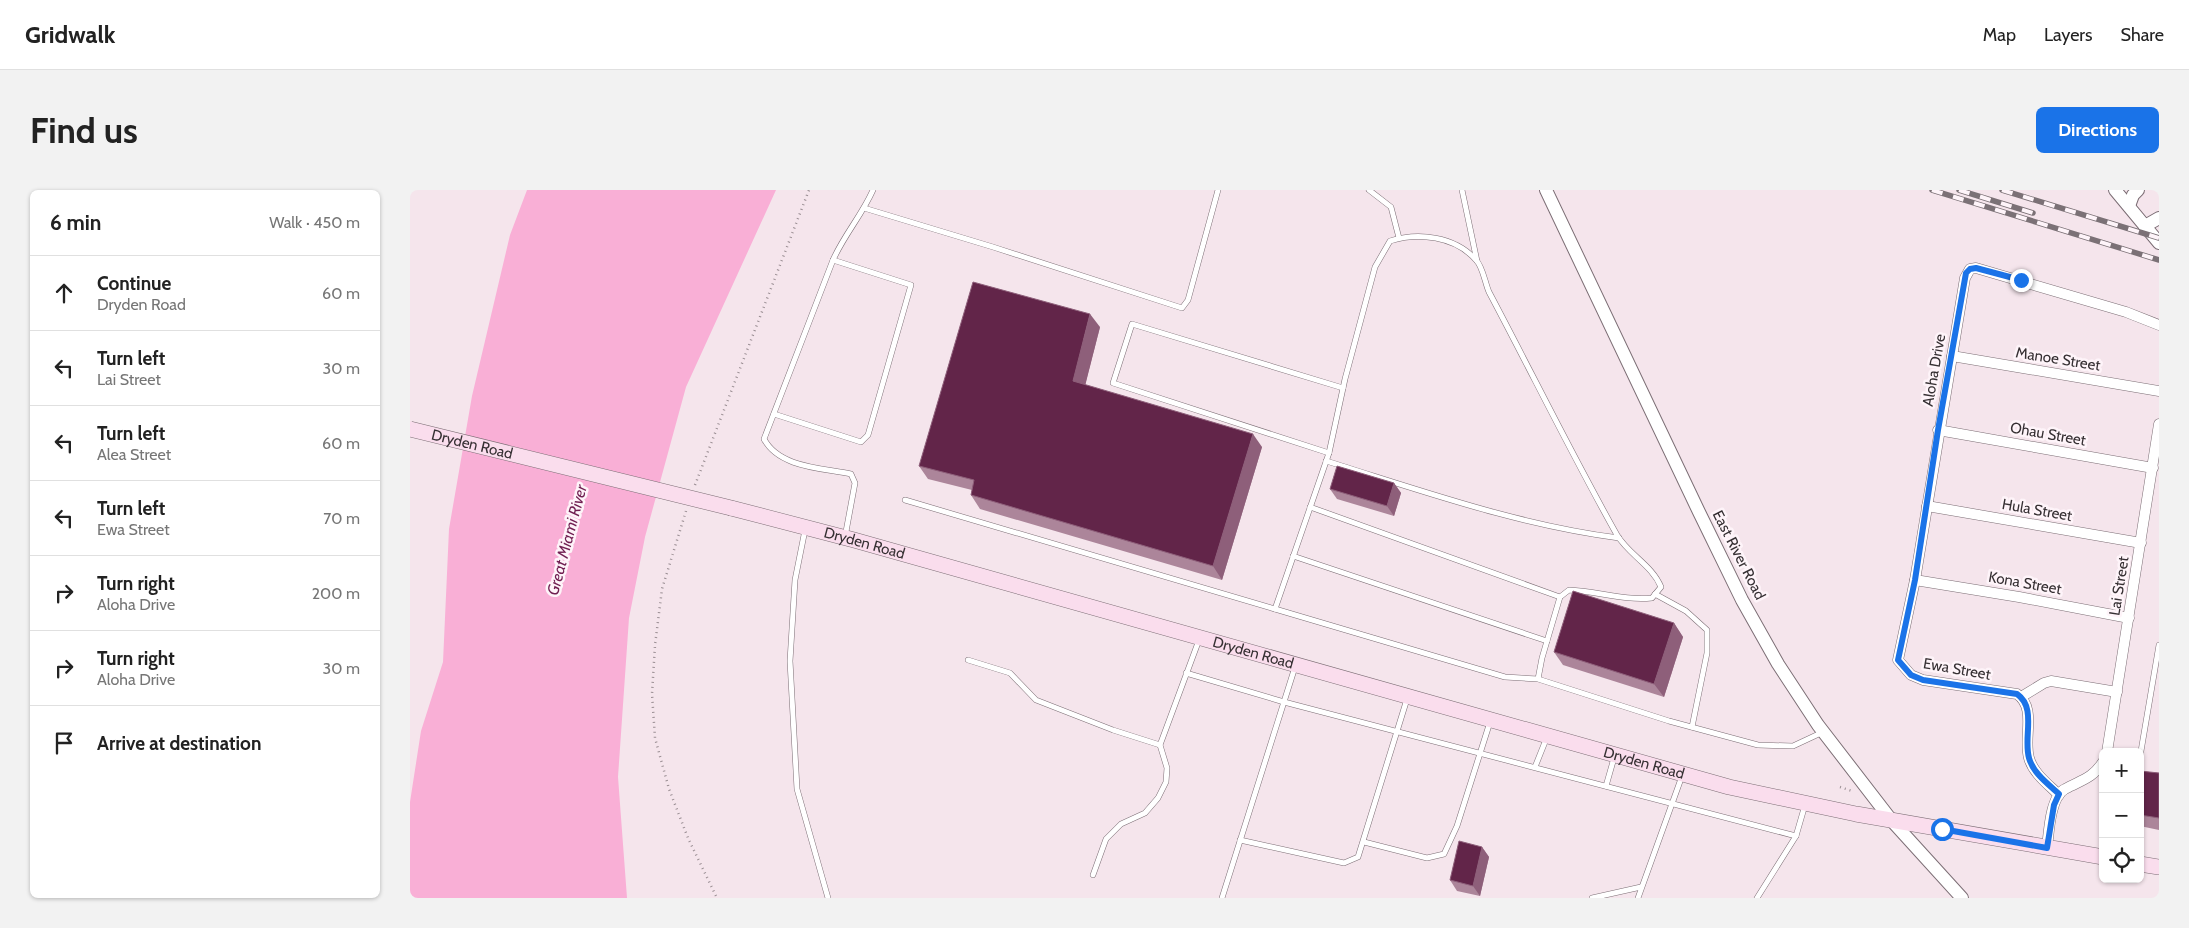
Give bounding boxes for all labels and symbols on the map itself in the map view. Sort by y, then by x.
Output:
route end [2010,269,2033,292]
street label: Aloha Drive [1919,332,1949,408]
street label: Manoe Street [2014,343,2102,375]
street label: Ohau Street [2009,418,2087,450]
street label: Dryden Road [430,426,515,463]
water label: Great Miami River [543,482,591,597]
street label: Hula Street [2000,495,2074,525]
street label: East River Road [1709,507,1769,603]
street label: Dryden Road [822,524,907,563]
street label: Lai Street [2105,555,2133,617]
street label: Kona Street [1987,568,2063,598]
street label: Dryden Road [1211,633,1296,673]
street label: Ewa Street [1922,654,1992,684]
street label: Dryden Road [1601,743,1687,783]
route start [1931,818,1954,841]

